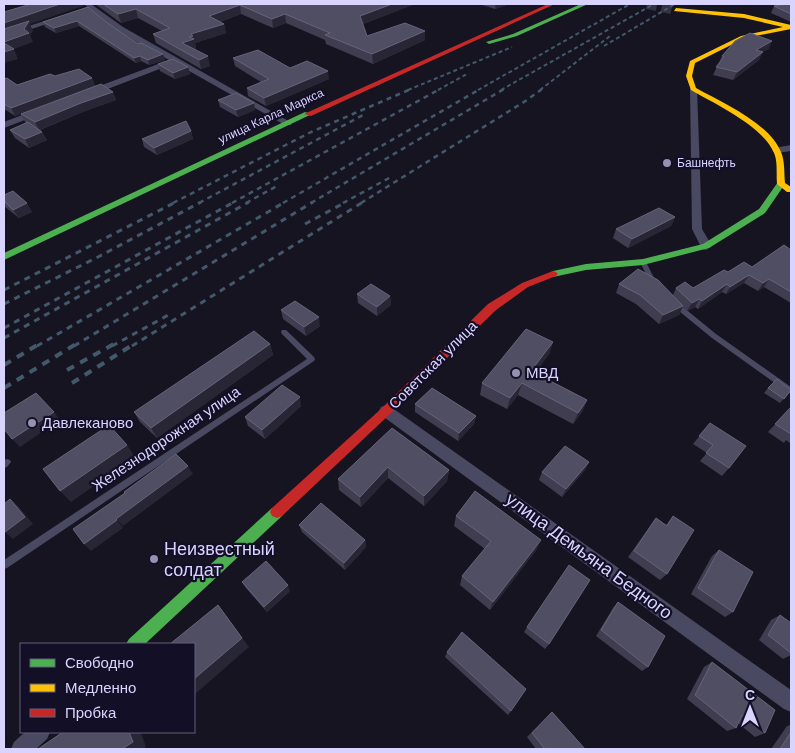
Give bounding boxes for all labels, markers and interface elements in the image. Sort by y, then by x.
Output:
street label: улица Карла Маркса [216,84,327,147]
place label: Башнефть [677,155,736,171]
marker: Башнефть [661,157,673,169]
street label: Советская улица [384,316,482,414]
place label: МВД [526,363,558,383]
marker: МВД [510,367,522,379]
street label: Железнодорожная улица [88,381,245,496]
place label: Давлеканово [42,413,133,433]
marker: Давлеканово [26,417,38,429]
street label: улица Демьяна Бедного [501,487,677,625]
place label: Неизвестный солдат [164,537,275,582]
marker: Неизвестный солдат [148,553,160,565]
legend [20,643,195,733]
text: Свободно [65,653,134,673]
text: Медленно [65,678,136,698]
north arrow [725,683,775,733]
text: С [745,686,755,704]
text: Пробка [65,703,117,723]

